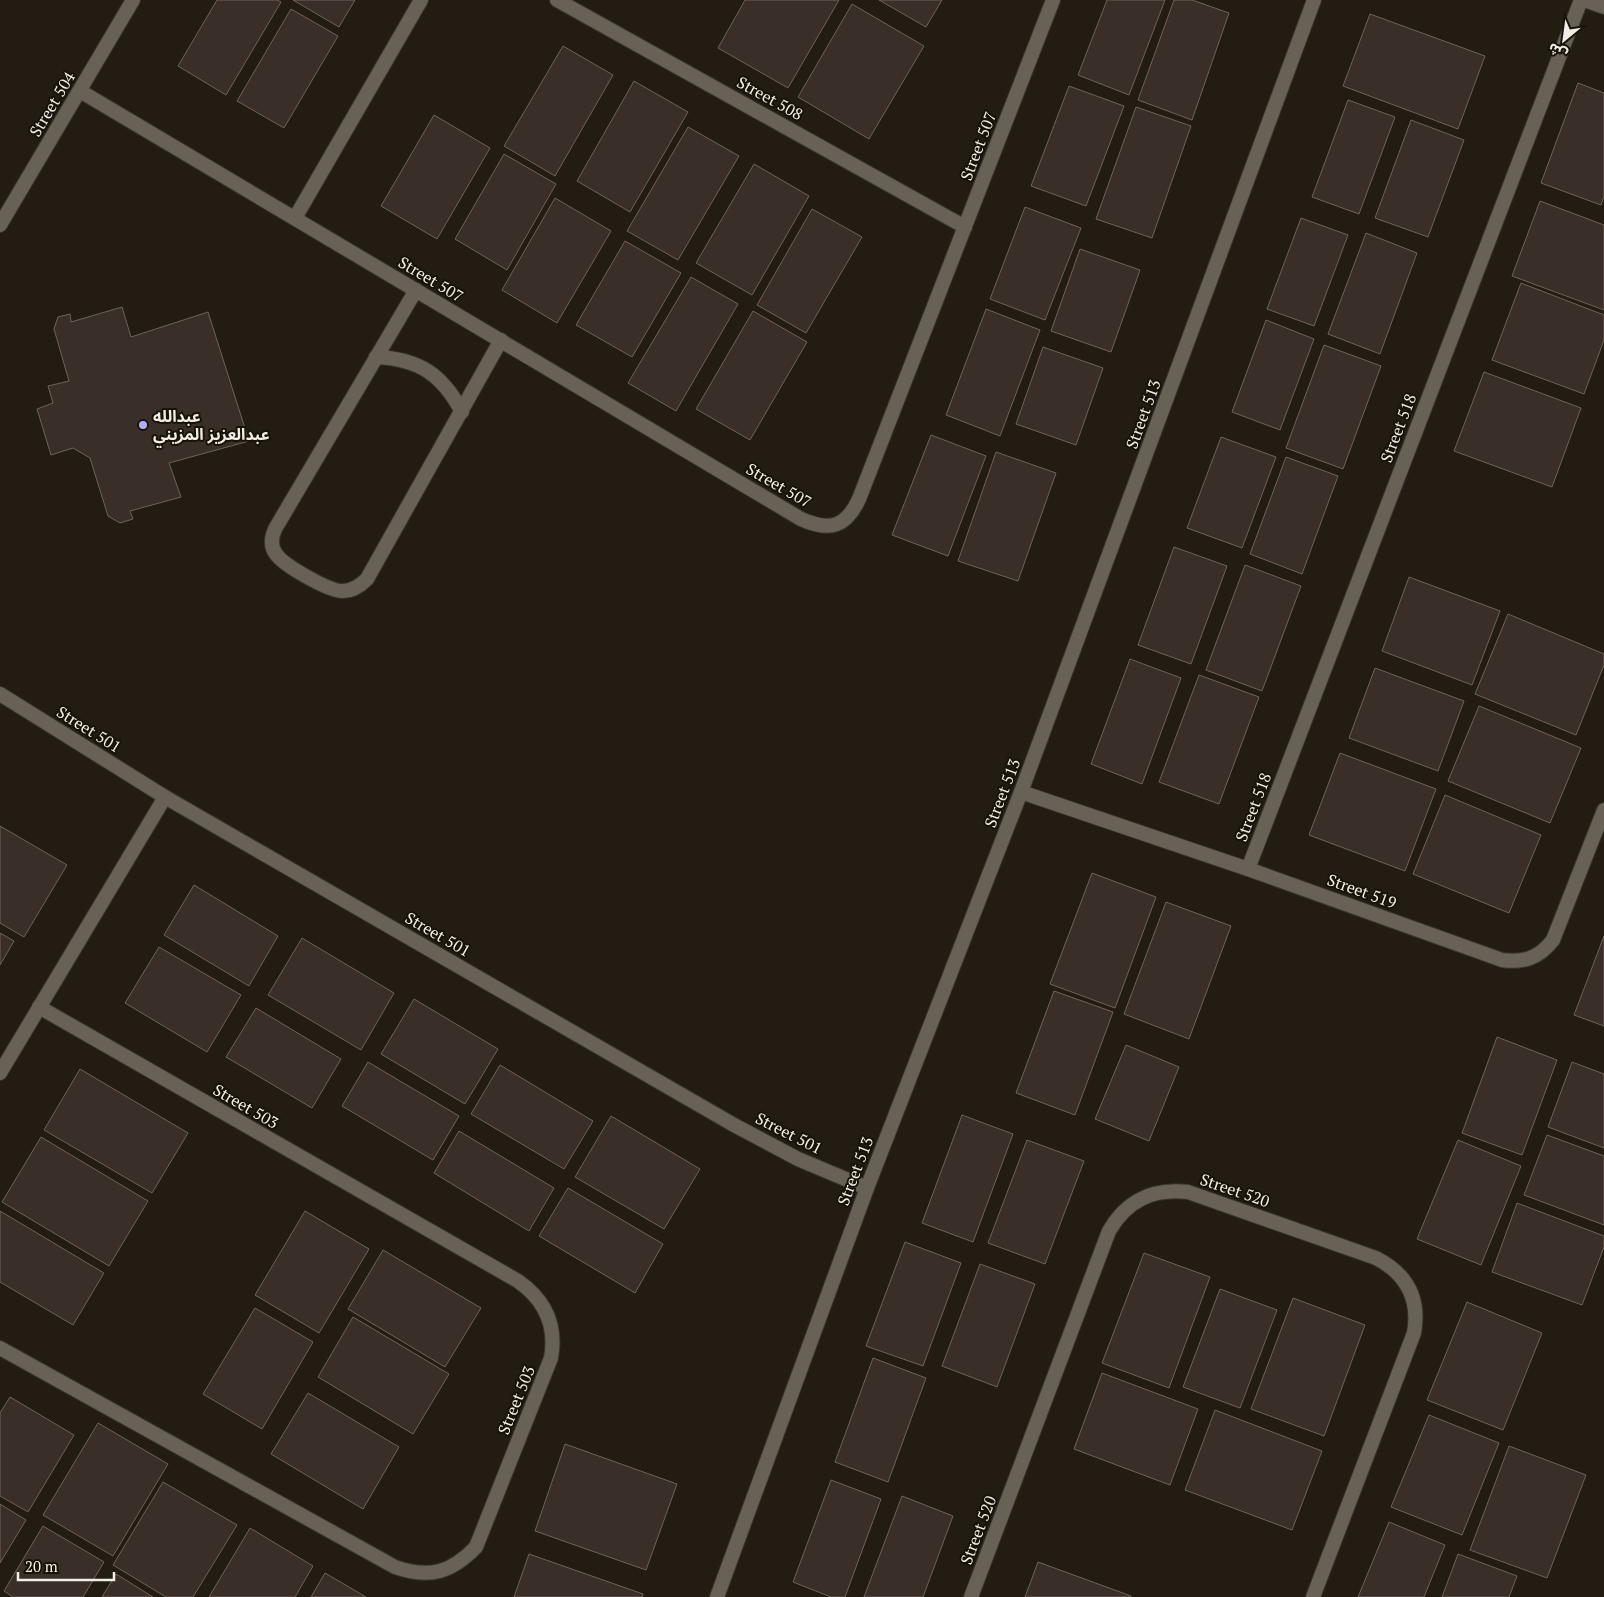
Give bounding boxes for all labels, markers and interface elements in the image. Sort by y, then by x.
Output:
north arrow [1539,15,1589,65]
text: ش [1544,39,1570,65]
street label: Street 504 [24,67,80,141]
street label: Street 508 [733,71,807,125]
street label: Street 507 [955,108,1001,184]
street label: Street 507 [394,251,468,307]
street label: Street 513 [1120,376,1166,452]
street label: Street 518 [1375,390,1421,466]
place label: عبدالله عبدالعزيز المزيني [153,405,270,448]
marker: عبدالله عبدالعزيز المزيني [137,419,149,431]
street label: Street 507 [742,457,816,513]
street label: Street 501 [53,701,125,757]
street label: Street 513 [979,755,1025,831]
street label: Street 518 [1230,769,1276,845]
street label: Street 519 [1324,868,1400,914]
street label: Street 501 [401,906,475,962]
street label: Street 503 [209,1078,283,1134]
street label: Street 501 [752,1107,826,1159]
street label: Street 513 [832,1133,878,1209]
street label: Street 520 [1197,1168,1273,1212]
street label: Street 503 [492,1362,540,1438]
street label: Street 520 [955,1492,1001,1568]
scale bar [18,1550,114,1582]
text: 20 m [25,1556,58,1576]

